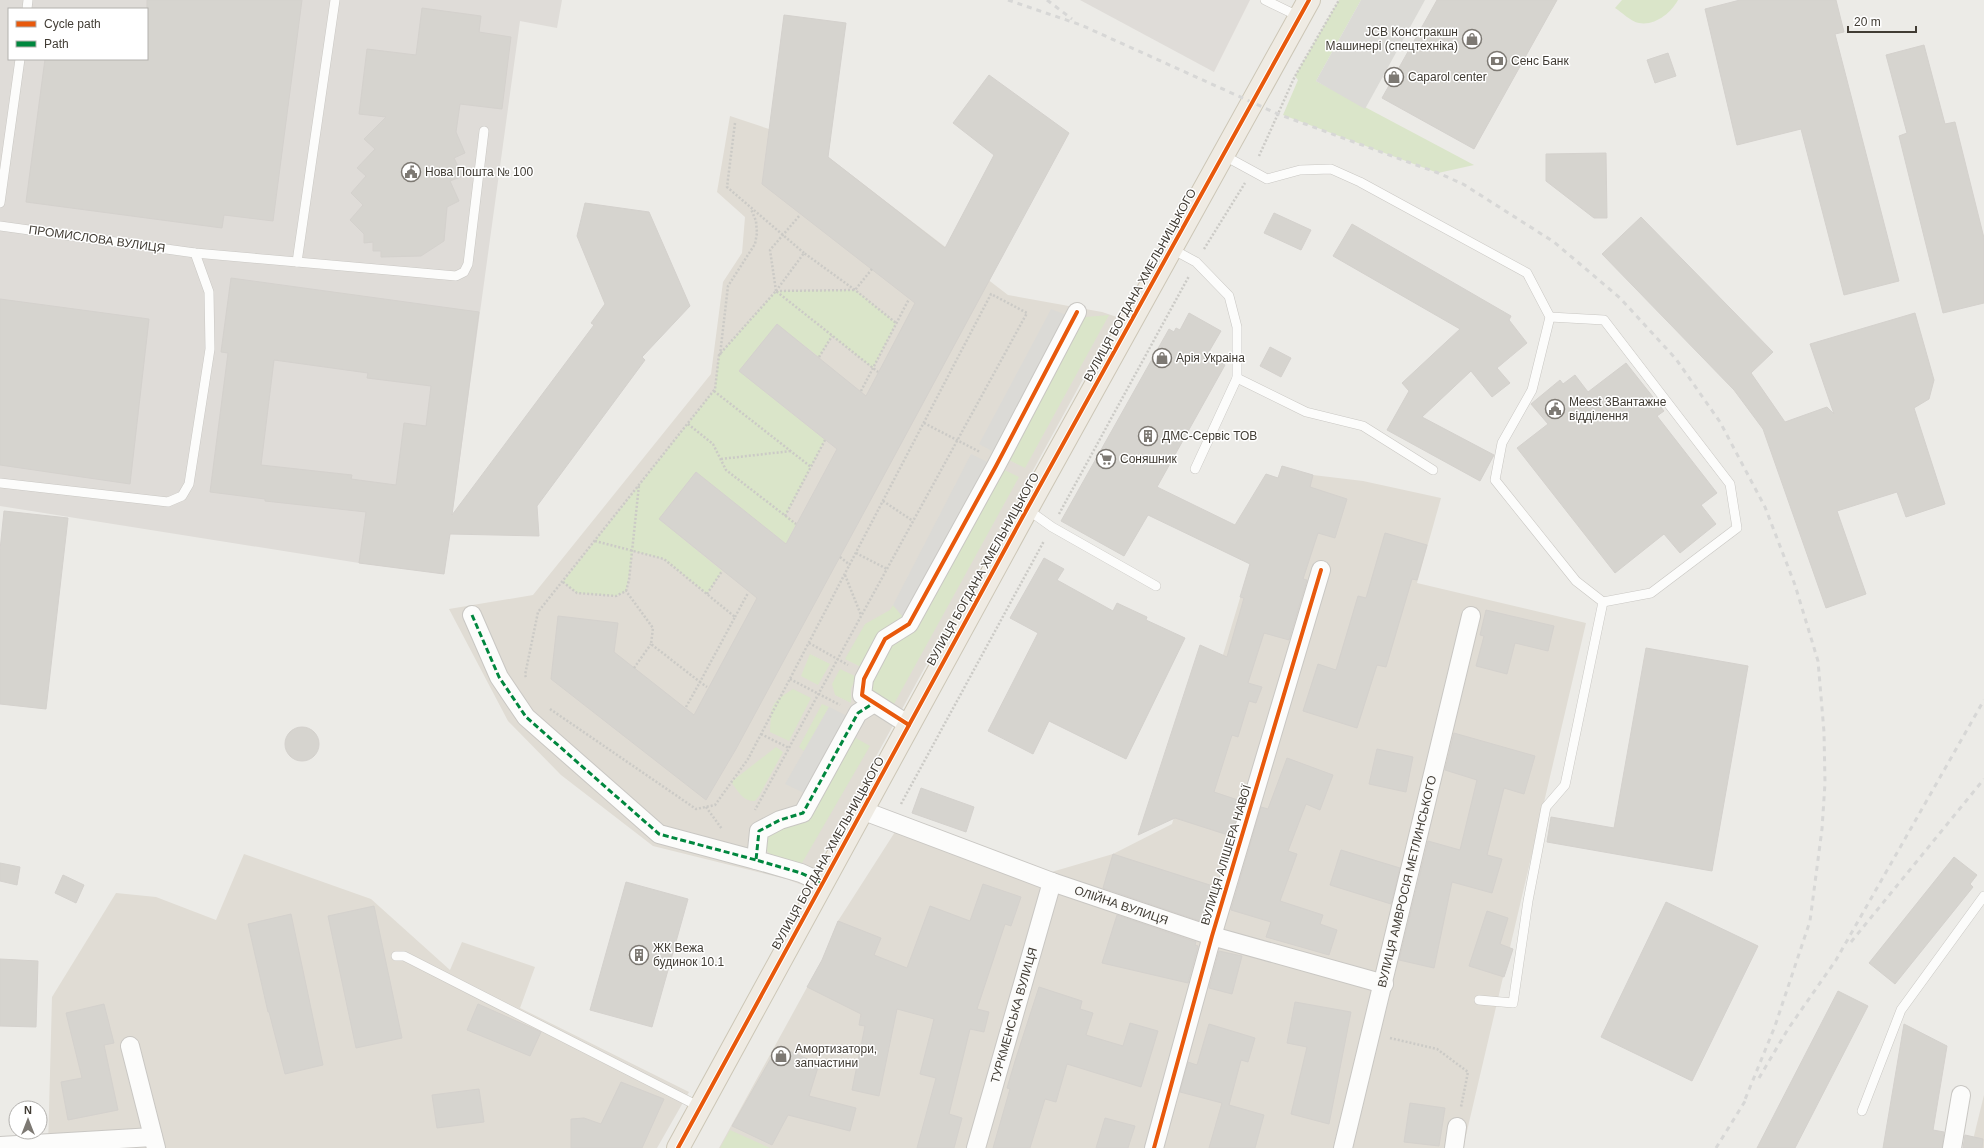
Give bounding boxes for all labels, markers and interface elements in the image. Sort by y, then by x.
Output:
legend [8,8,148,60]
scale bar [1848,8,1916,34]
text: 20 m [1854,15,1881,29]
text: Cycle path [44,17,101,31]
place label: JCB Констракшн Машинері (спецтехніка) [1326,25,1458,53]
shop icon: JCB Констракшн Машинері (спецтехніка) [1461,28,1483,50]
text: Path [44,37,69,51]
bank icon: Сенс Банк [1486,50,1508,72]
place label: Сенс Банк [1511,54,1569,68]
shop icon: Caparol center [1383,66,1405,88]
place label: Caparol center [1408,70,1487,84]
public building icon: Нова Пошта № 100 [400,161,422,183]
place label: Нова Пошта № 100 [425,165,533,179]
street label: ВУЛИЦЯ БОГДАНА ХМЕЛЬНИЦЬКОГО [1081,186,1199,384]
street label: ПРОМИСЛОВА ВУЛИЦЯ [28,222,166,256]
shop icon: Арія Украіна [1151,347,1173,369]
place label: Арія Украіна [1176,351,1245,365]
place label: Meest 3Вантажне відділення [1569,395,1667,423]
public building icon: Meest 3Вантажне відділення [1544,398,1566,420]
building icon: ДМС-Сервіс ТОВ [1137,425,1159,447]
place label: ДМС-Сервіс ТОВ [1162,429,1257,443]
supermarket icon: Соняшник [1095,448,1117,470]
place label: Соняшник [1120,452,1177,466]
street label: ВУЛИЦЯ БОГДАНА ХМЕЛЬНИЦЬКОГО [924,470,1042,668]
street label: ВУЛИЦЯ БОГДАНА ХМЕЛЬНИЦЬКОГО [769,754,887,952]
street label: ВУЛИЦЯ АМВРОСІЯ МЕТЛИНСЬКОГО [1375,774,1439,989]
street label: ВУЛИЦЯ АЛІШЕРА НАВОЇ [1198,782,1254,927]
street label: ОЛІЙНА ВУЛИЦЯ [1073,883,1170,928]
place label: ЖК Вежа будинок 10.1 [653,941,724,969]
building icon: ЖК Вежа будинок 10.1 [628,944,650,966]
street label: ТУРКМЕНСЬКА ВУЛИЦЯ [988,946,1040,1085]
place label: Амортизатори, запчастини [795,1042,877,1070]
shop icon: Амортизатори, запчастини [770,1045,792,1067]
north arrow [8,1100,48,1140]
text: N [24,1104,32,1116]

